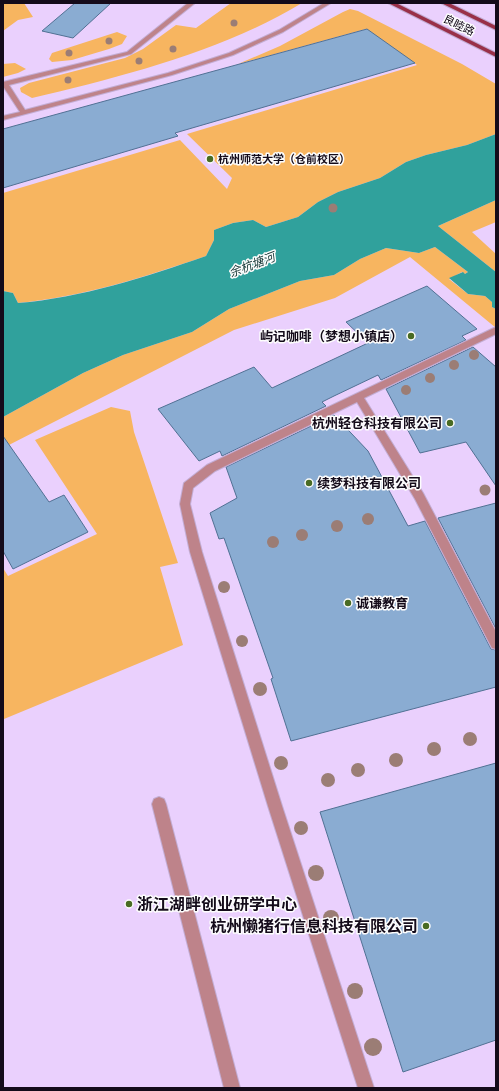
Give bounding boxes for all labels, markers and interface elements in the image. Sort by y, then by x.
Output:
street label: 良睦路 [441,12,476,39]
place label: 杭州师范大学（仓前校区） [218,153,350,166]
marker: 杭州师范大学（仓前校区） [205,154,215,164]
water label: 余杭塘河 [227,249,279,280]
place label: 屿记咖啡（梦想小镇店） [260,329,403,344]
marker: 屿记咖啡（梦想小镇店） [406,331,416,341]
place label: 杭州轻仓科技有限公司 [312,416,442,431]
marker: 杭州轻仓科技有限公司 [445,418,455,428]
place label: 续梦科技有限公司 [317,476,421,491]
marker: 续梦科技有限公司 [304,478,314,488]
place label: 诚谦教育 [356,596,408,611]
marker: 诚谦教育 [343,598,353,608]
place label: 浙江湖畔创业研学中心 [137,895,297,914]
marker: 浙江湖畔创业研学中心 [124,899,134,909]
place label: 杭州懒猪行信息科技有限公司 [210,917,418,936]
marker: 杭州懒猪行信息科技有限公司 [421,921,431,931]

